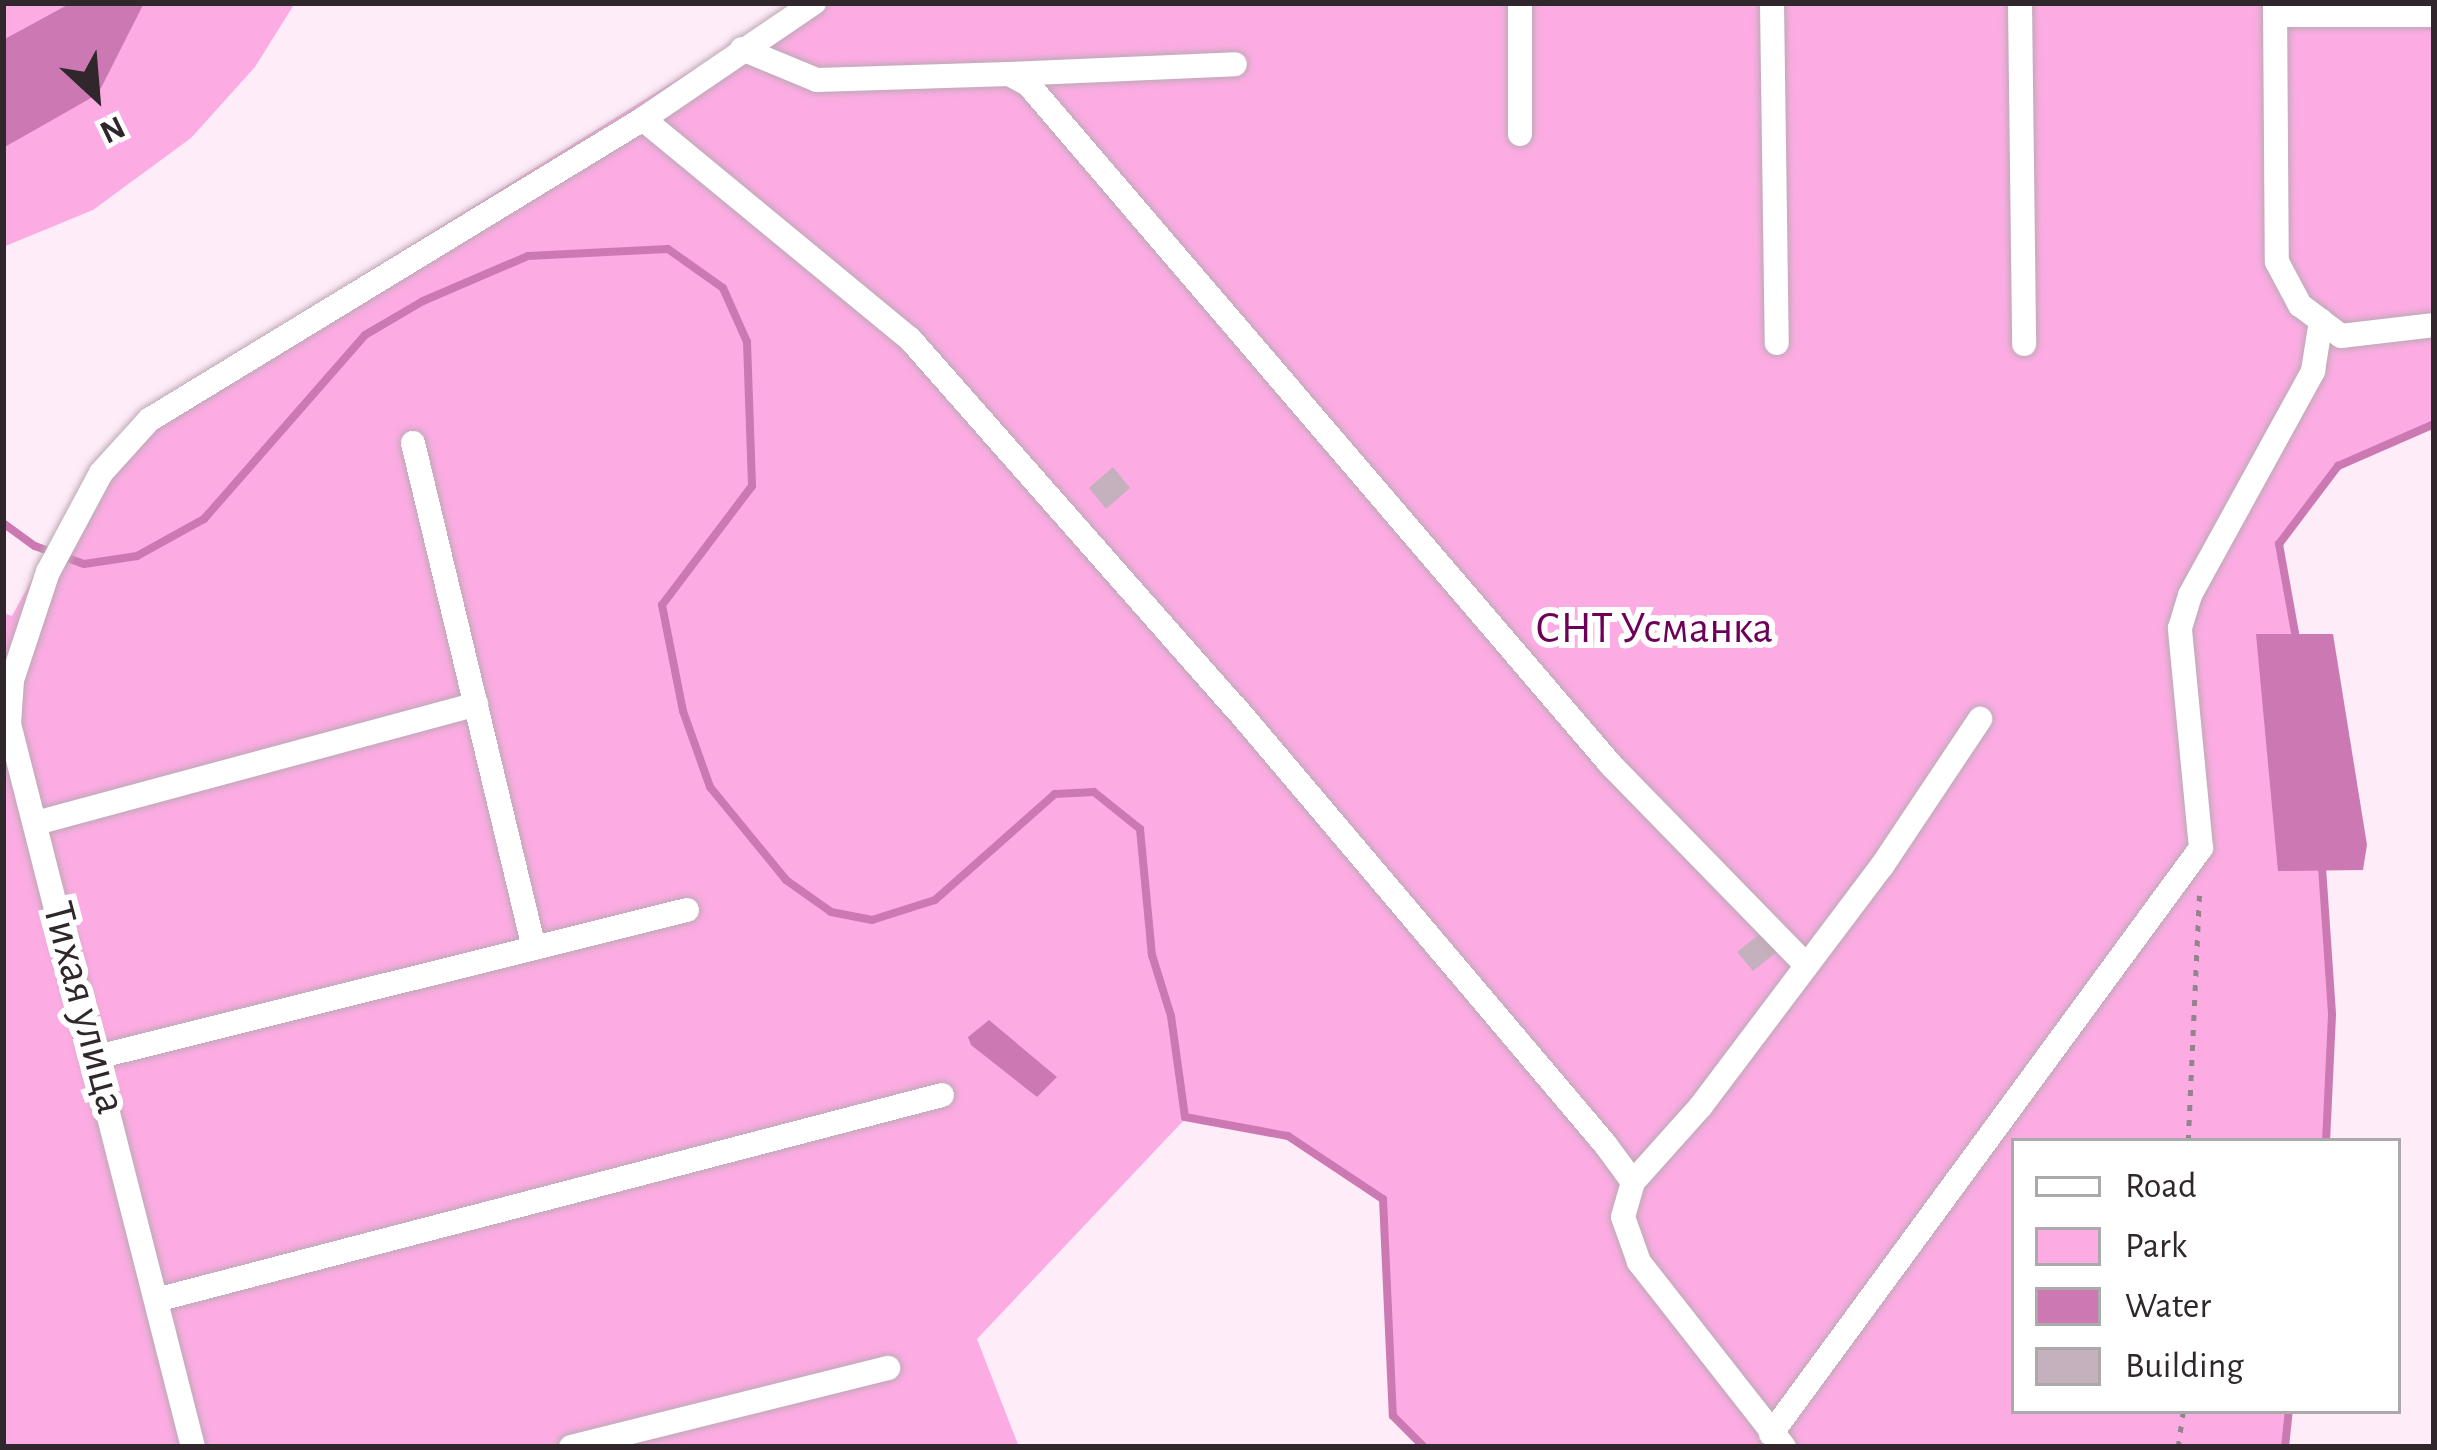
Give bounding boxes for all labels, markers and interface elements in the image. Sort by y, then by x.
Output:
north arrow [36,36,156,156]
text: N [94,109,130,149]
park label: СНТ Усманка [1535,602,1773,656]
street label: Тихая улица [30,896,138,1120]
legend [2011,1138,2401,1414]
text: Road [2125,1168,2197,1204]
text: Park [2125,1228,2187,1264]
text: Water [2125,1288,2211,1324]
text: Building [2125,1348,2244,1384]

